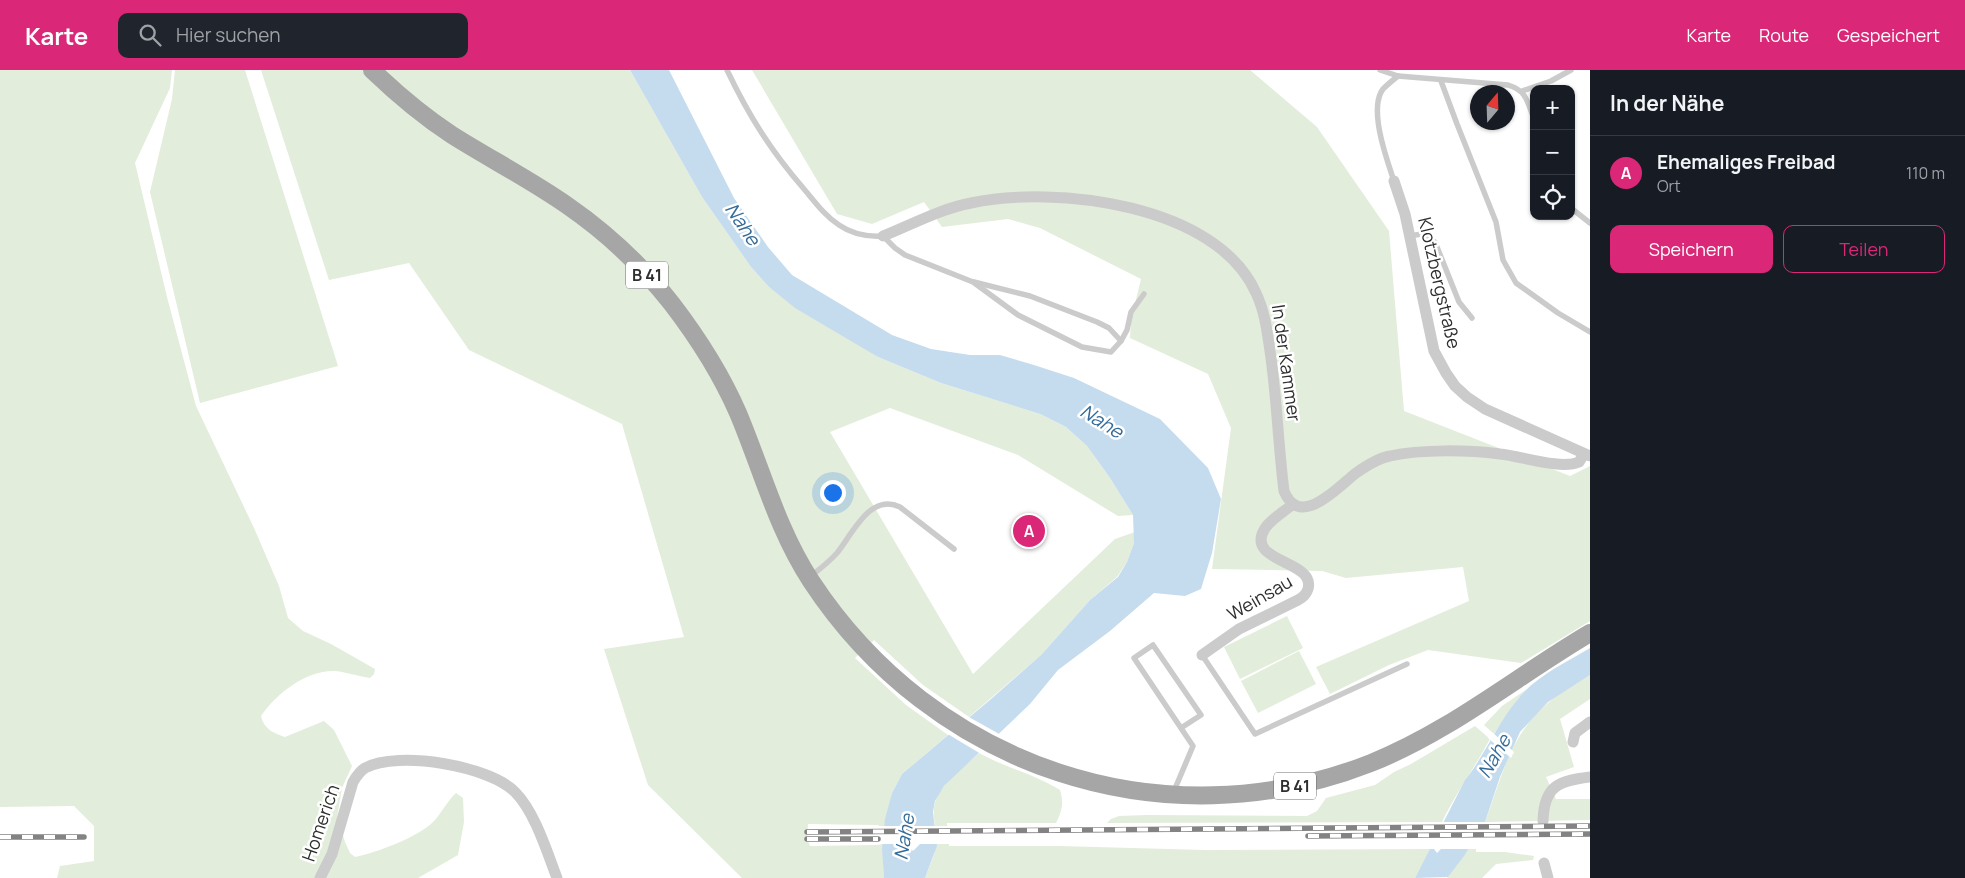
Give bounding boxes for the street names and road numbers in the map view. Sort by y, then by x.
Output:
street label: Klotzbergstraße [1413,215,1467,351]
road number: B 41 [626,262,668,288]
street label: In der Kammer [1267,303,1307,423]
street label: Weinsau [1223,569,1296,625]
road number: B 41 [1274,772,1316,799]
street label: Homerich [296,781,344,864]

